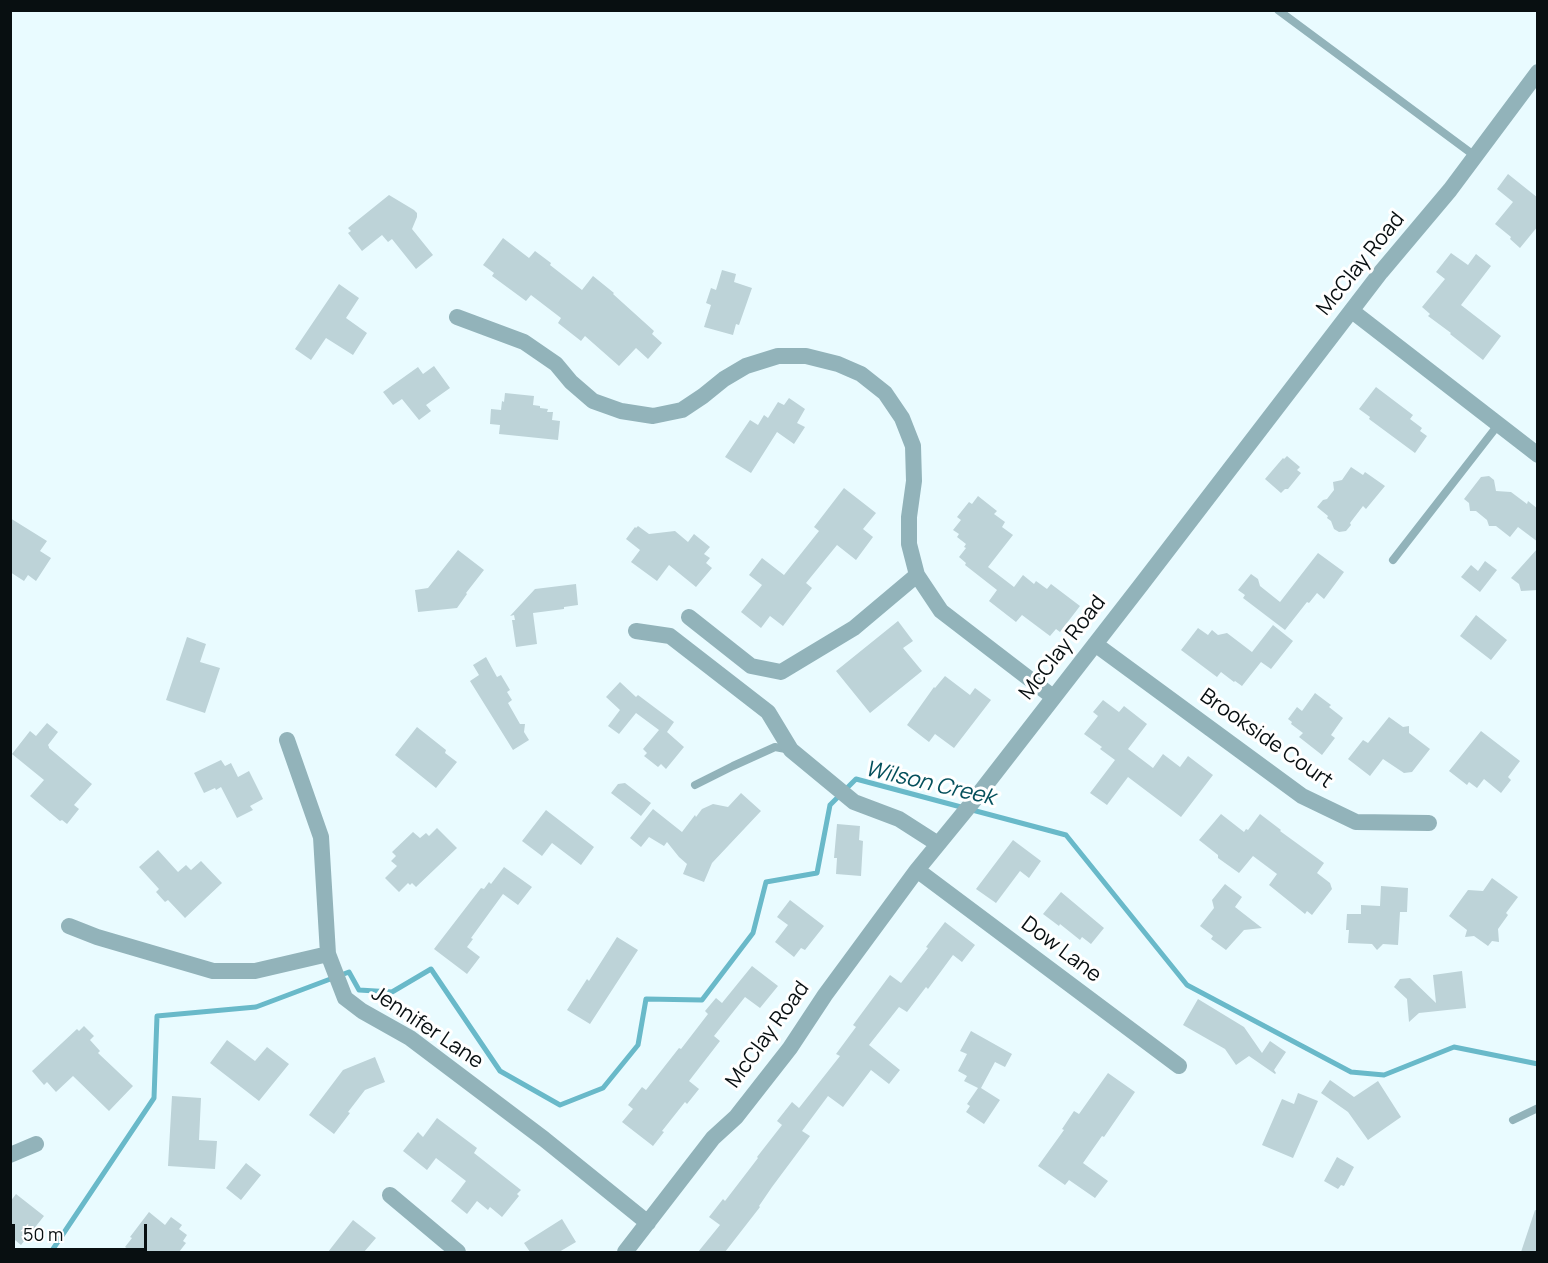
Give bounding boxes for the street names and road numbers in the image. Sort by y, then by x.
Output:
street label: McClay Road [1312,207,1410,321]
street label: McClay Road [1015,591,1111,705]
street label: Brookside Court [1195,684,1337,794]
street label: Dow Lane [1016,912,1106,988]
street label: McClay Road [721,977,815,1093]
street label: Jennifer Lane [366,981,488,1075]

